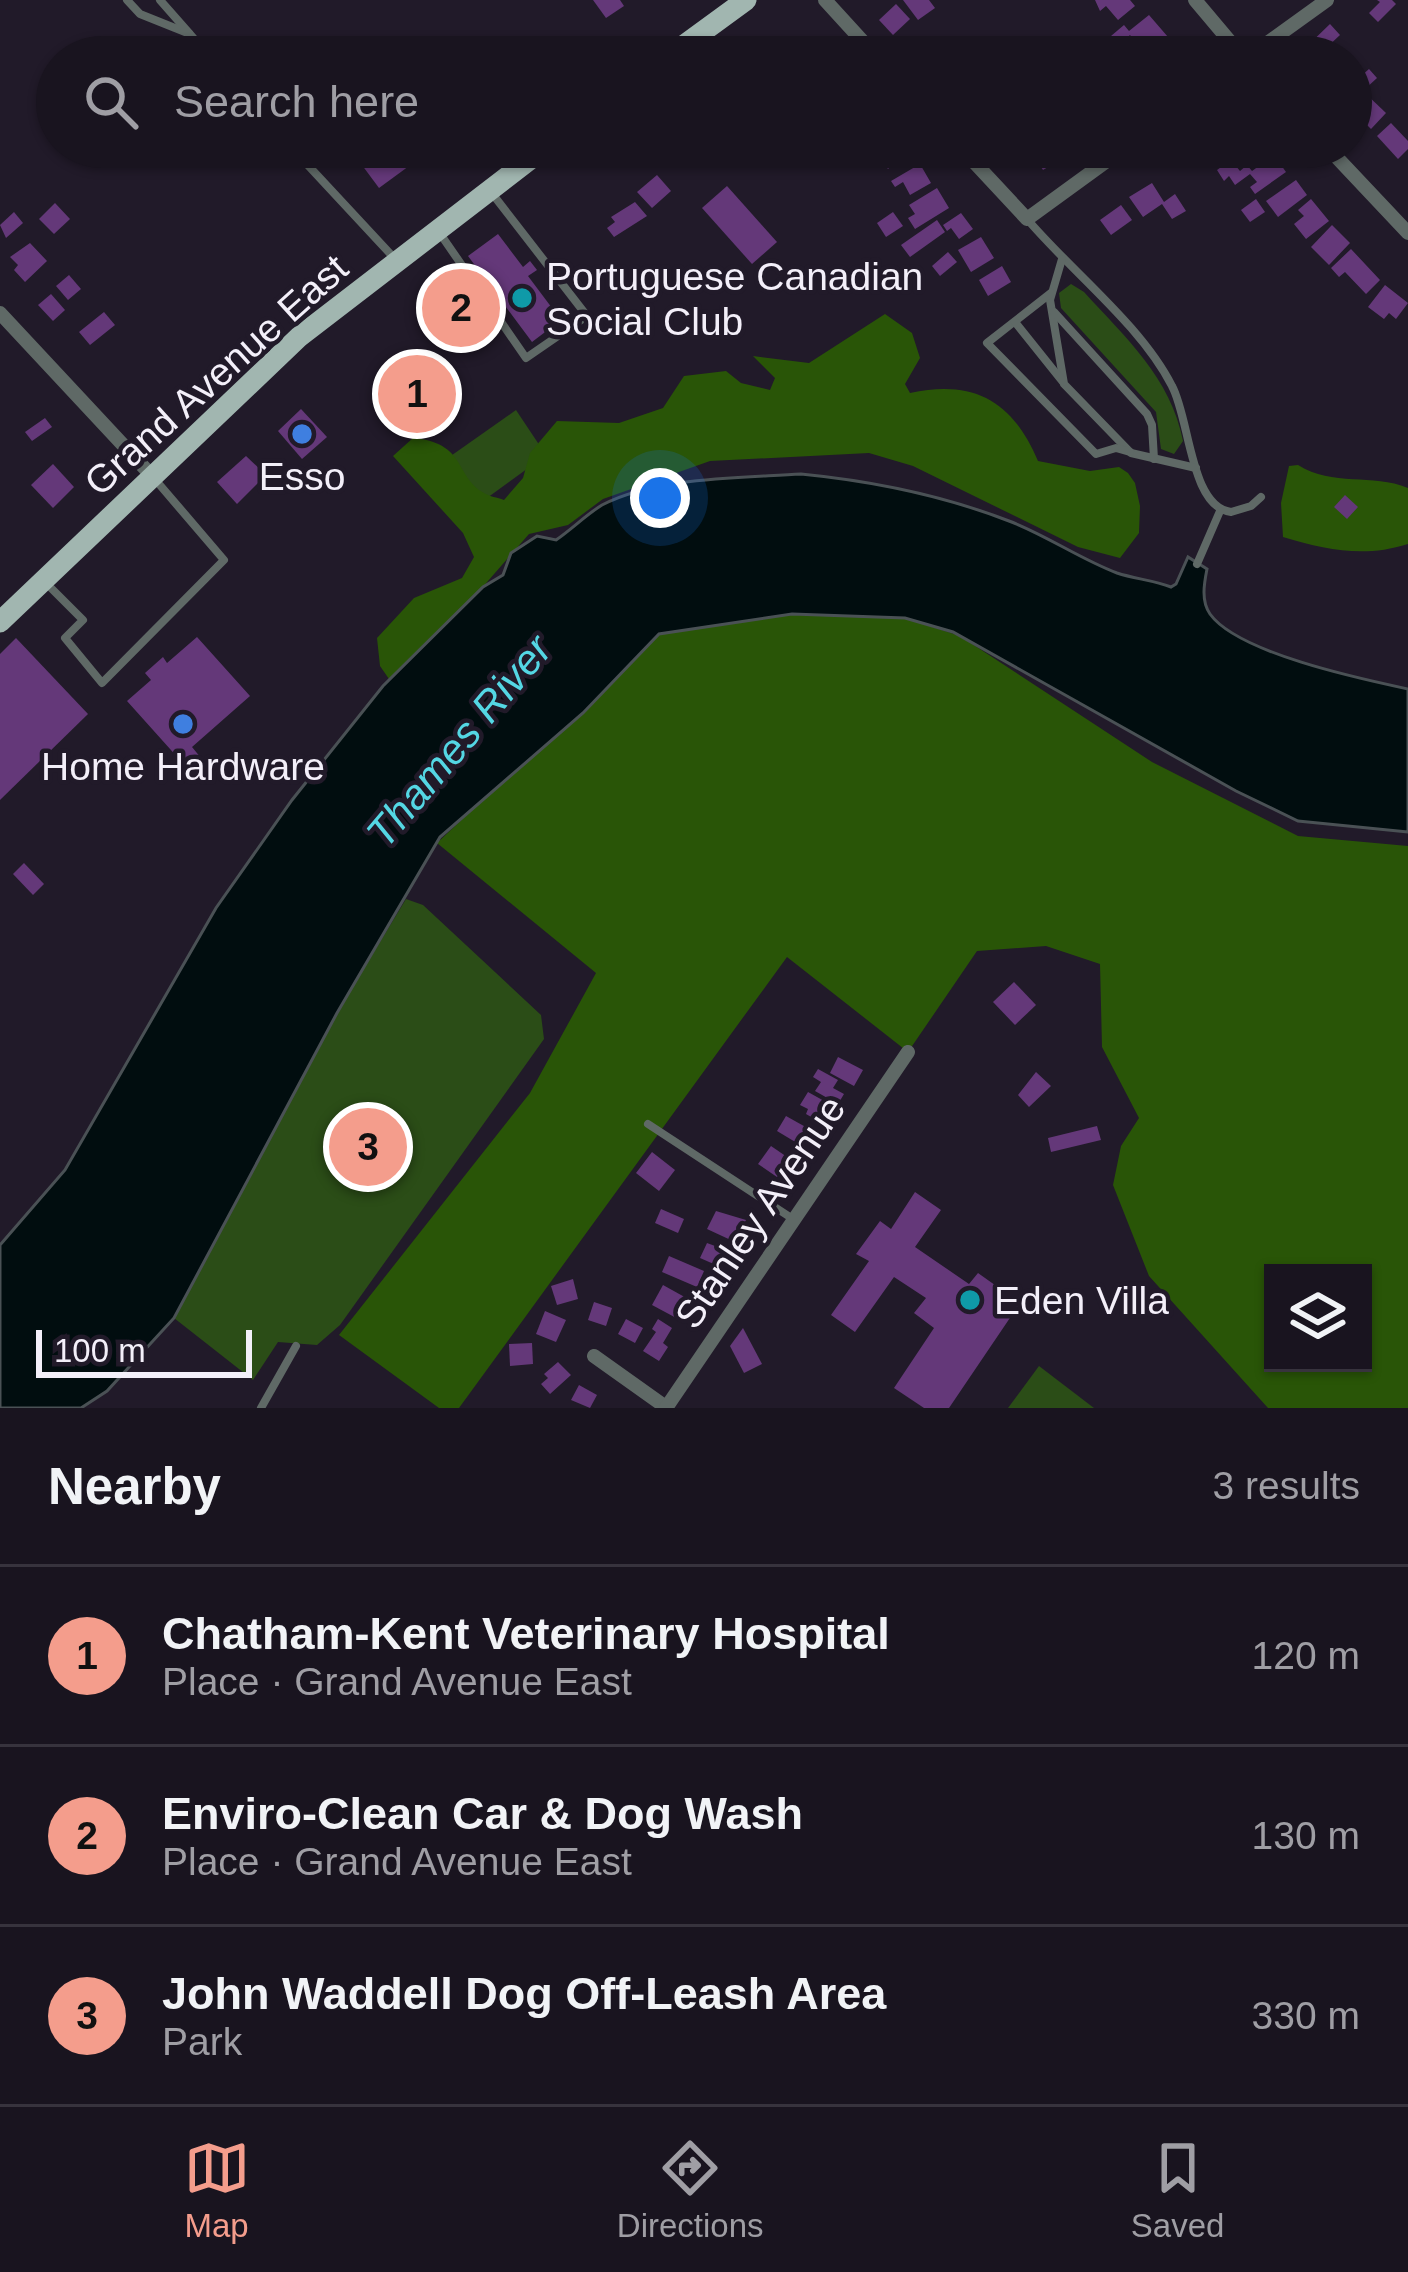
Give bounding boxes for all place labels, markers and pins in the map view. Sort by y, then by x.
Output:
place label: Portuguese Canadian Social Club [546,255,923,343]
pin: 2 [422,263,500,353]
marker: Portuguese Canadian Social Club [509,285,535,311]
pin: 1 [378,349,456,439]
marker: Esso [289,421,315,447]
place label: Esso [259,455,345,498]
marker: Home Hardware [170,711,196,737]
place label: Home Hardware [41,745,325,788]
pin: 3 [329,1102,407,1192]
place label: Eden Villa [994,1279,1169,1322]
marker: Eden Villa [957,1287,983,1313]

